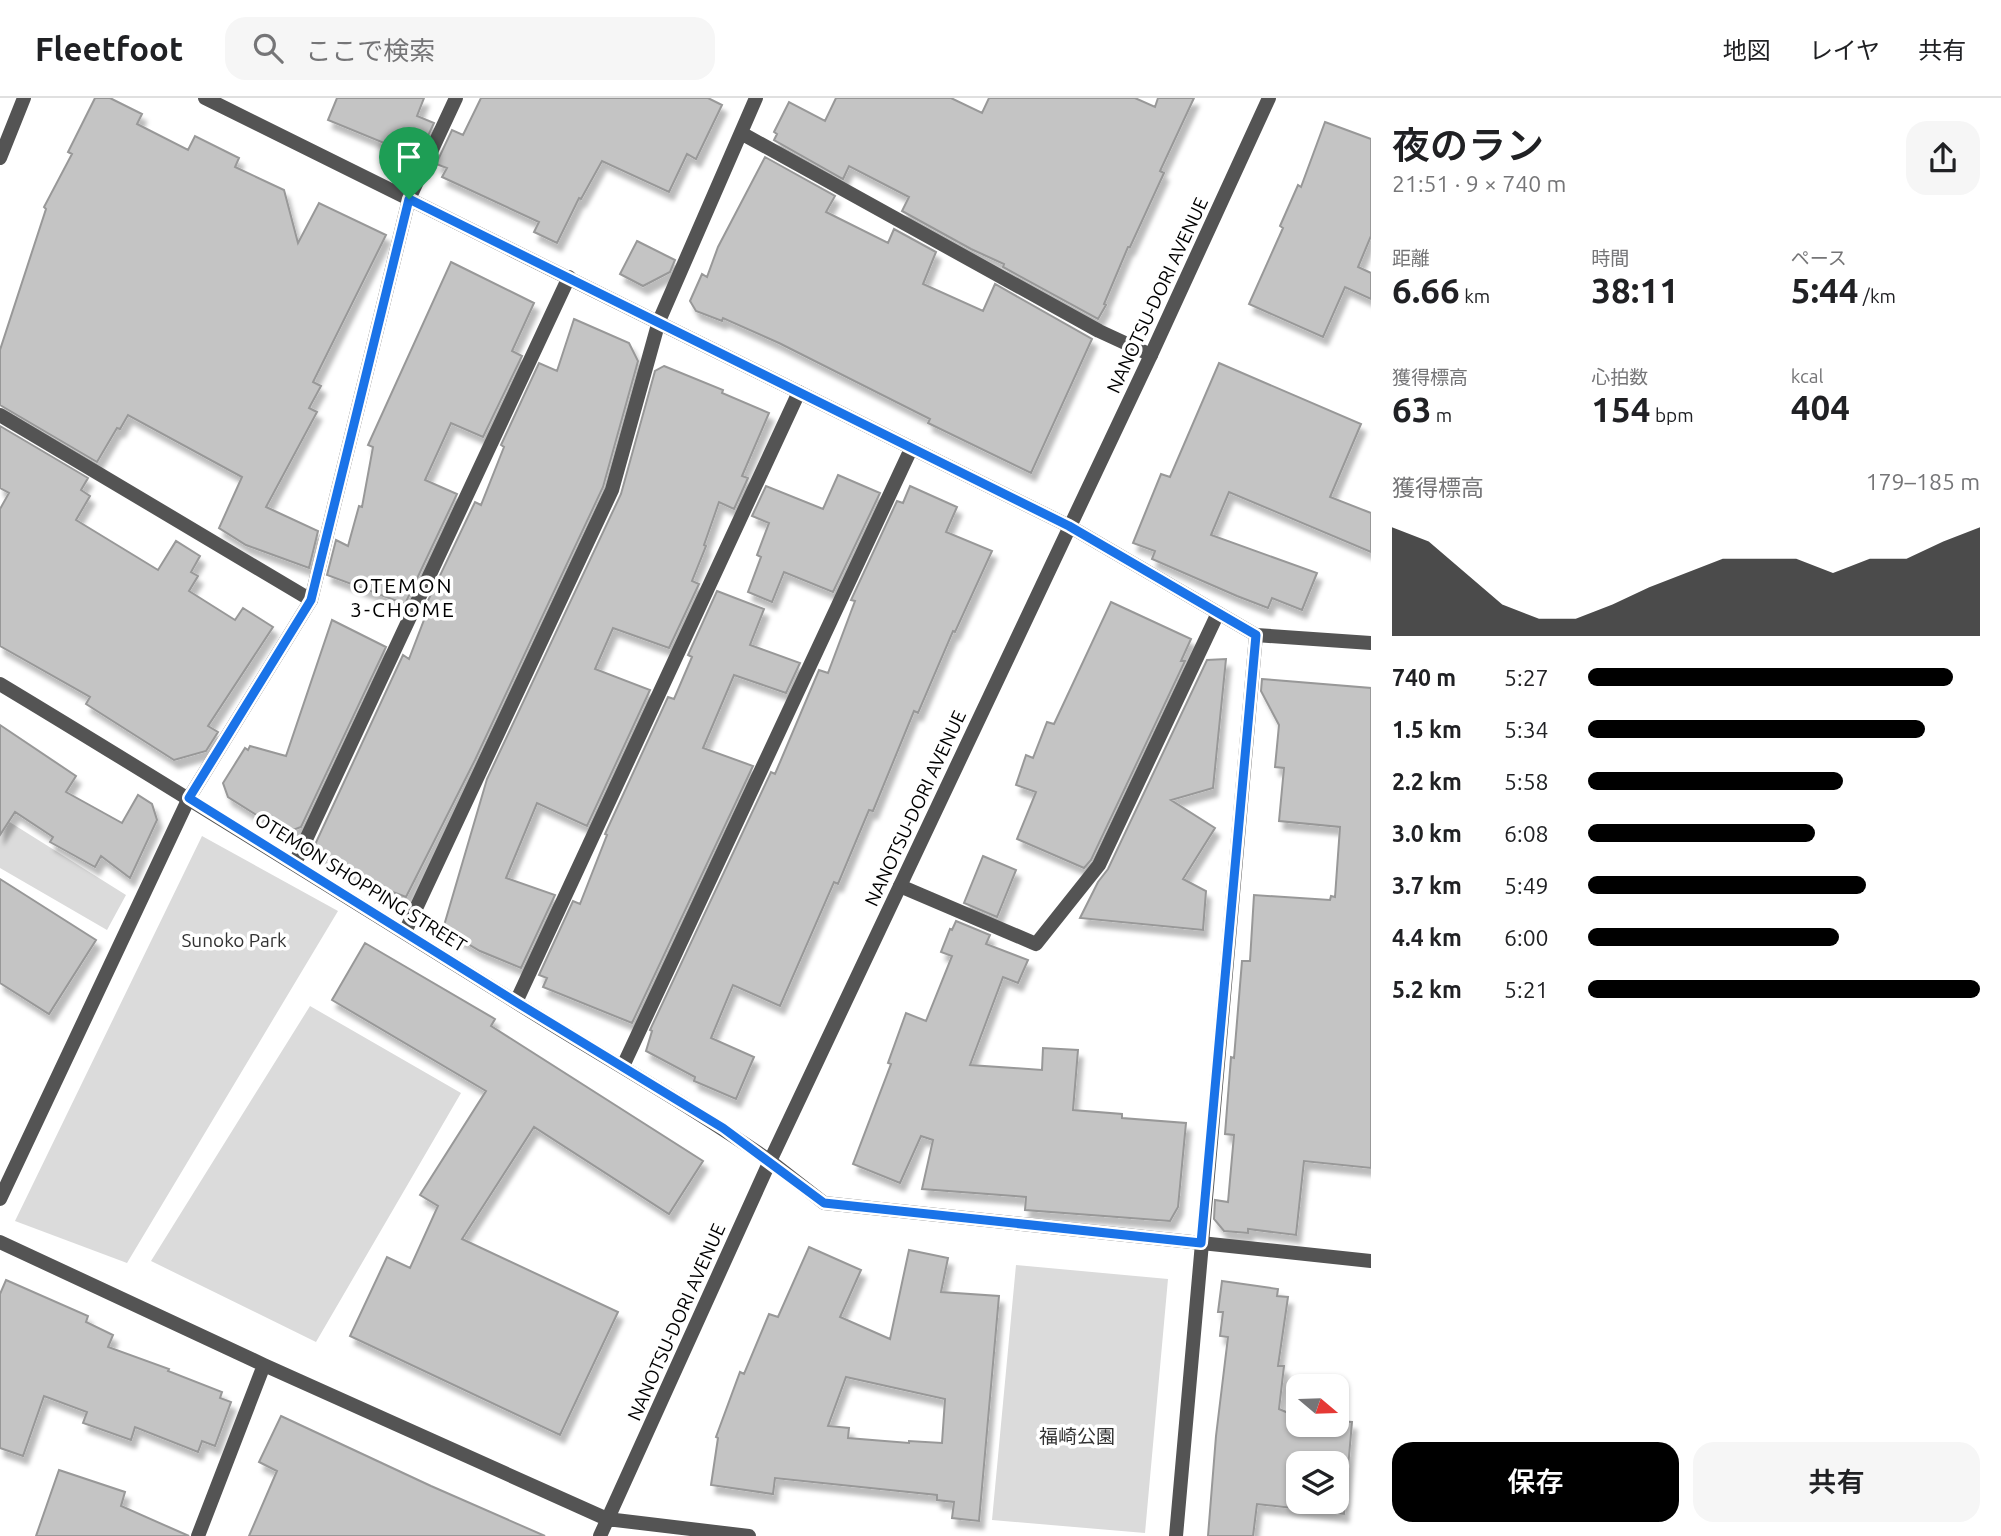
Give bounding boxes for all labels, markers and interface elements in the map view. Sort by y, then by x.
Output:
search box [225,17,715,80]
icon: search [249,29,287,67]
text: Fleetfoot [35,30,183,67]
text: ここで検索 [305,36,435,65]
text: 地図 [1723,37,1771,64]
text: レイヤ [1809,37,1880,64]
text: 共有 [1918,37,1966,64]
button: share [1906,121,1980,195]
text: 夜のラン [1392,124,1544,166]
pin [379,127,439,199]
icon: arrive [390,138,428,176]
text: 21:51 · 9 × 740 m [1392,171,1566,196]
street label: NANOTSU-DORI AVENUE [1102,194,1212,396]
text: 距離 [1392,247,1430,269]
text: 時間 [1591,247,1629,269]
text: ペース [1791,247,1847,269]
text: 6.66 [1392,270,1460,310]
text: 38:11 [1591,270,1679,310]
text: 5:44 [1791,270,1859,310]
text: km [1460,285,1490,307]
text: /km [1859,285,1896,307]
text: kcal [1791,365,1823,387]
text: 獲得標高 [1392,366,1468,388]
text: 心拍数 [1591,366,1648,388]
text: 404 [1791,387,1850,427]
text: 63 [1392,389,1431,429]
text: 154 [1591,389,1651,429]
text: m [1431,404,1452,426]
text: bpm [1651,404,1694,426]
text: 179–185 m [1866,469,1980,494]
text: 獲得標高 [1392,475,1484,500]
district label: OTEMON 3-CHOME [350,573,456,621]
text: 740 m [1392,665,1456,690]
text: 5:27 [1504,665,1549,690]
street label: NANOTSU-DORI AVENUE [860,707,970,909]
text: 1.5 km [1392,717,1462,742]
text: 5:34 [1504,717,1549,742]
text: 2.2 km [1392,769,1462,794]
text: 5:58 [1504,769,1549,794]
street label: OTEMON SHOPPING STREET [251,808,471,956]
text: 3.0 km [1392,821,1462,846]
text: 6:08 [1504,821,1549,846]
text: 3.7 km [1392,873,1462,898]
text: 5:49 [1504,873,1549,898]
text: 4.4 km [1392,925,1462,950]
text: 6:00 [1504,925,1549,950]
park label: Sunoko Park [181,929,287,951]
text: 5.2 km [1392,977,1462,1002]
text: 5:21 [1504,977,1549,1002]
street label: NANOTSU-DORI AVENUE [623,1220,729,1424]
north arrow [1286,1374,1349,1437]
map controls [1286,1374,1349,1514]
park label: 福崎公園 [1039,1425,1115,1447]
button: 保存 [1392,1442,1679,1522]
button: 共有 [1693,1442,1980,1522]
button: layers [1286,1451,1349,1514]

